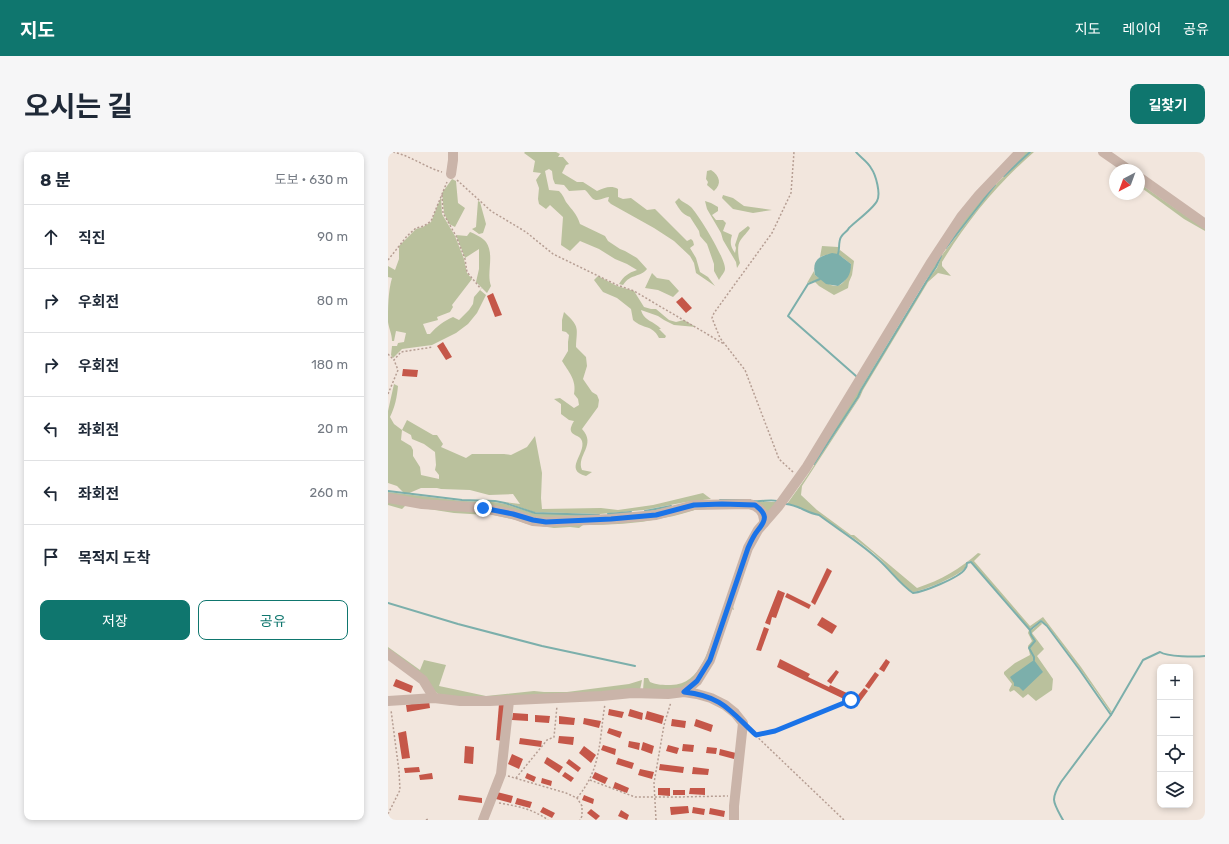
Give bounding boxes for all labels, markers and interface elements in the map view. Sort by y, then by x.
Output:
text: 지도 [20,19,55,42]
text: 지도 [1075,21,1101,38]
text: 레이어 [1123,21,1161,38]
text: 공유 [1183,21,1209,38]
button: 길찾기 [1130,84,1205,124]
text: 오시는 길 [24,90,133,123]
north arrow [1109,164,1145,200]
text: 8 분 [40,170,71,190]
text: 도보 · 630 m [275,172,348,187]
icon: ahead [40,226,62,248]
text: 직진 [78,229,106,247]
text: 90 m [317,229,348,244]
icon: right [40,290,62,312]
text: 우회전 [78,293,119,311]
text: 80 m [317,293,348,308]
icon: right [40,354,62,376]
text: 우회전 [78,357,119,375]
text: 180 m [311,357,348,372]
icon: left [40,418,62,440]
text: 좌회전 [78,421,119,439]
text: 20 m [317,421,348,436]
icon: left [40,482,62,504]
text: 좌회전 [78,485,119,503]
text: 260 m [310,485,348,500]
route end [474,499,492,517]
icon: arrive [40,546,62,568]
text: 목적지 도착 [78,549,150,567]
button: 저장 [40,600,190,640]
button: 공유 [198,600,348,640]
map controls [1157,664,1193,808]
button: + [1157,664,1193,700]
route start [842,691,860,709]
button: − [1157,700,1193,736]
button: locate [1157,736,1193,772]
button: layers [1157,772,1193,808]

